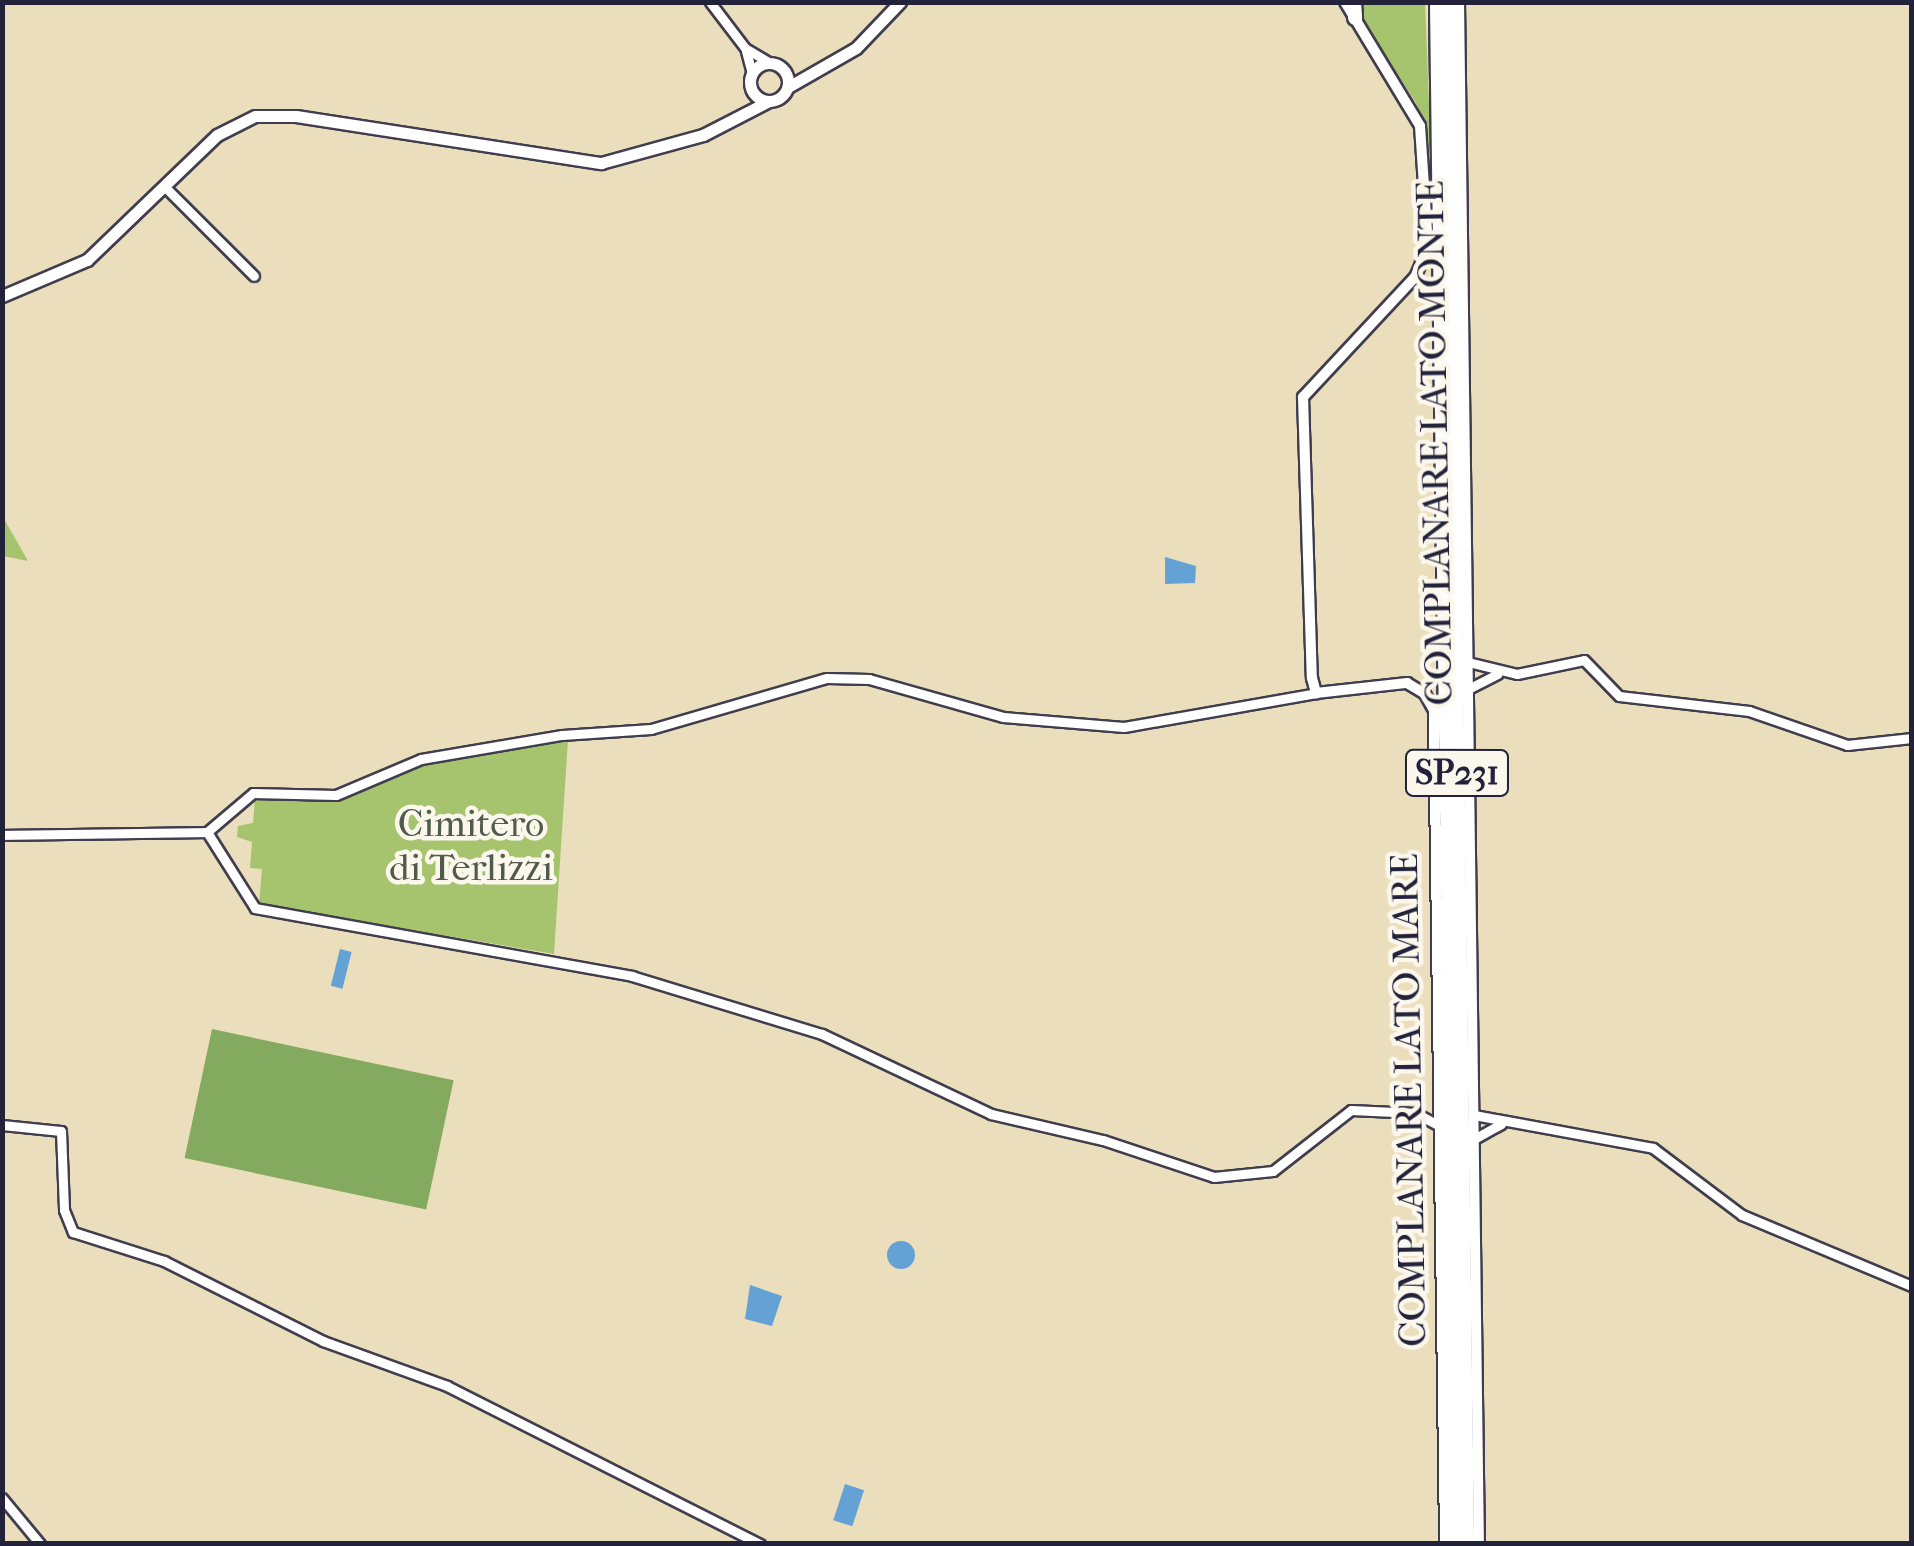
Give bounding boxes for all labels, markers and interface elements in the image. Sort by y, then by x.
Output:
street label: COMPLANARE LATO MONTE [1408,180,1462,706]
road number: SP231 [1404,743,1510,803]
park label: Cimitero di Terlizzi [389,801,553,891]
street label: COMPLANARE LATO MARE [1382,853,1436,1347]

